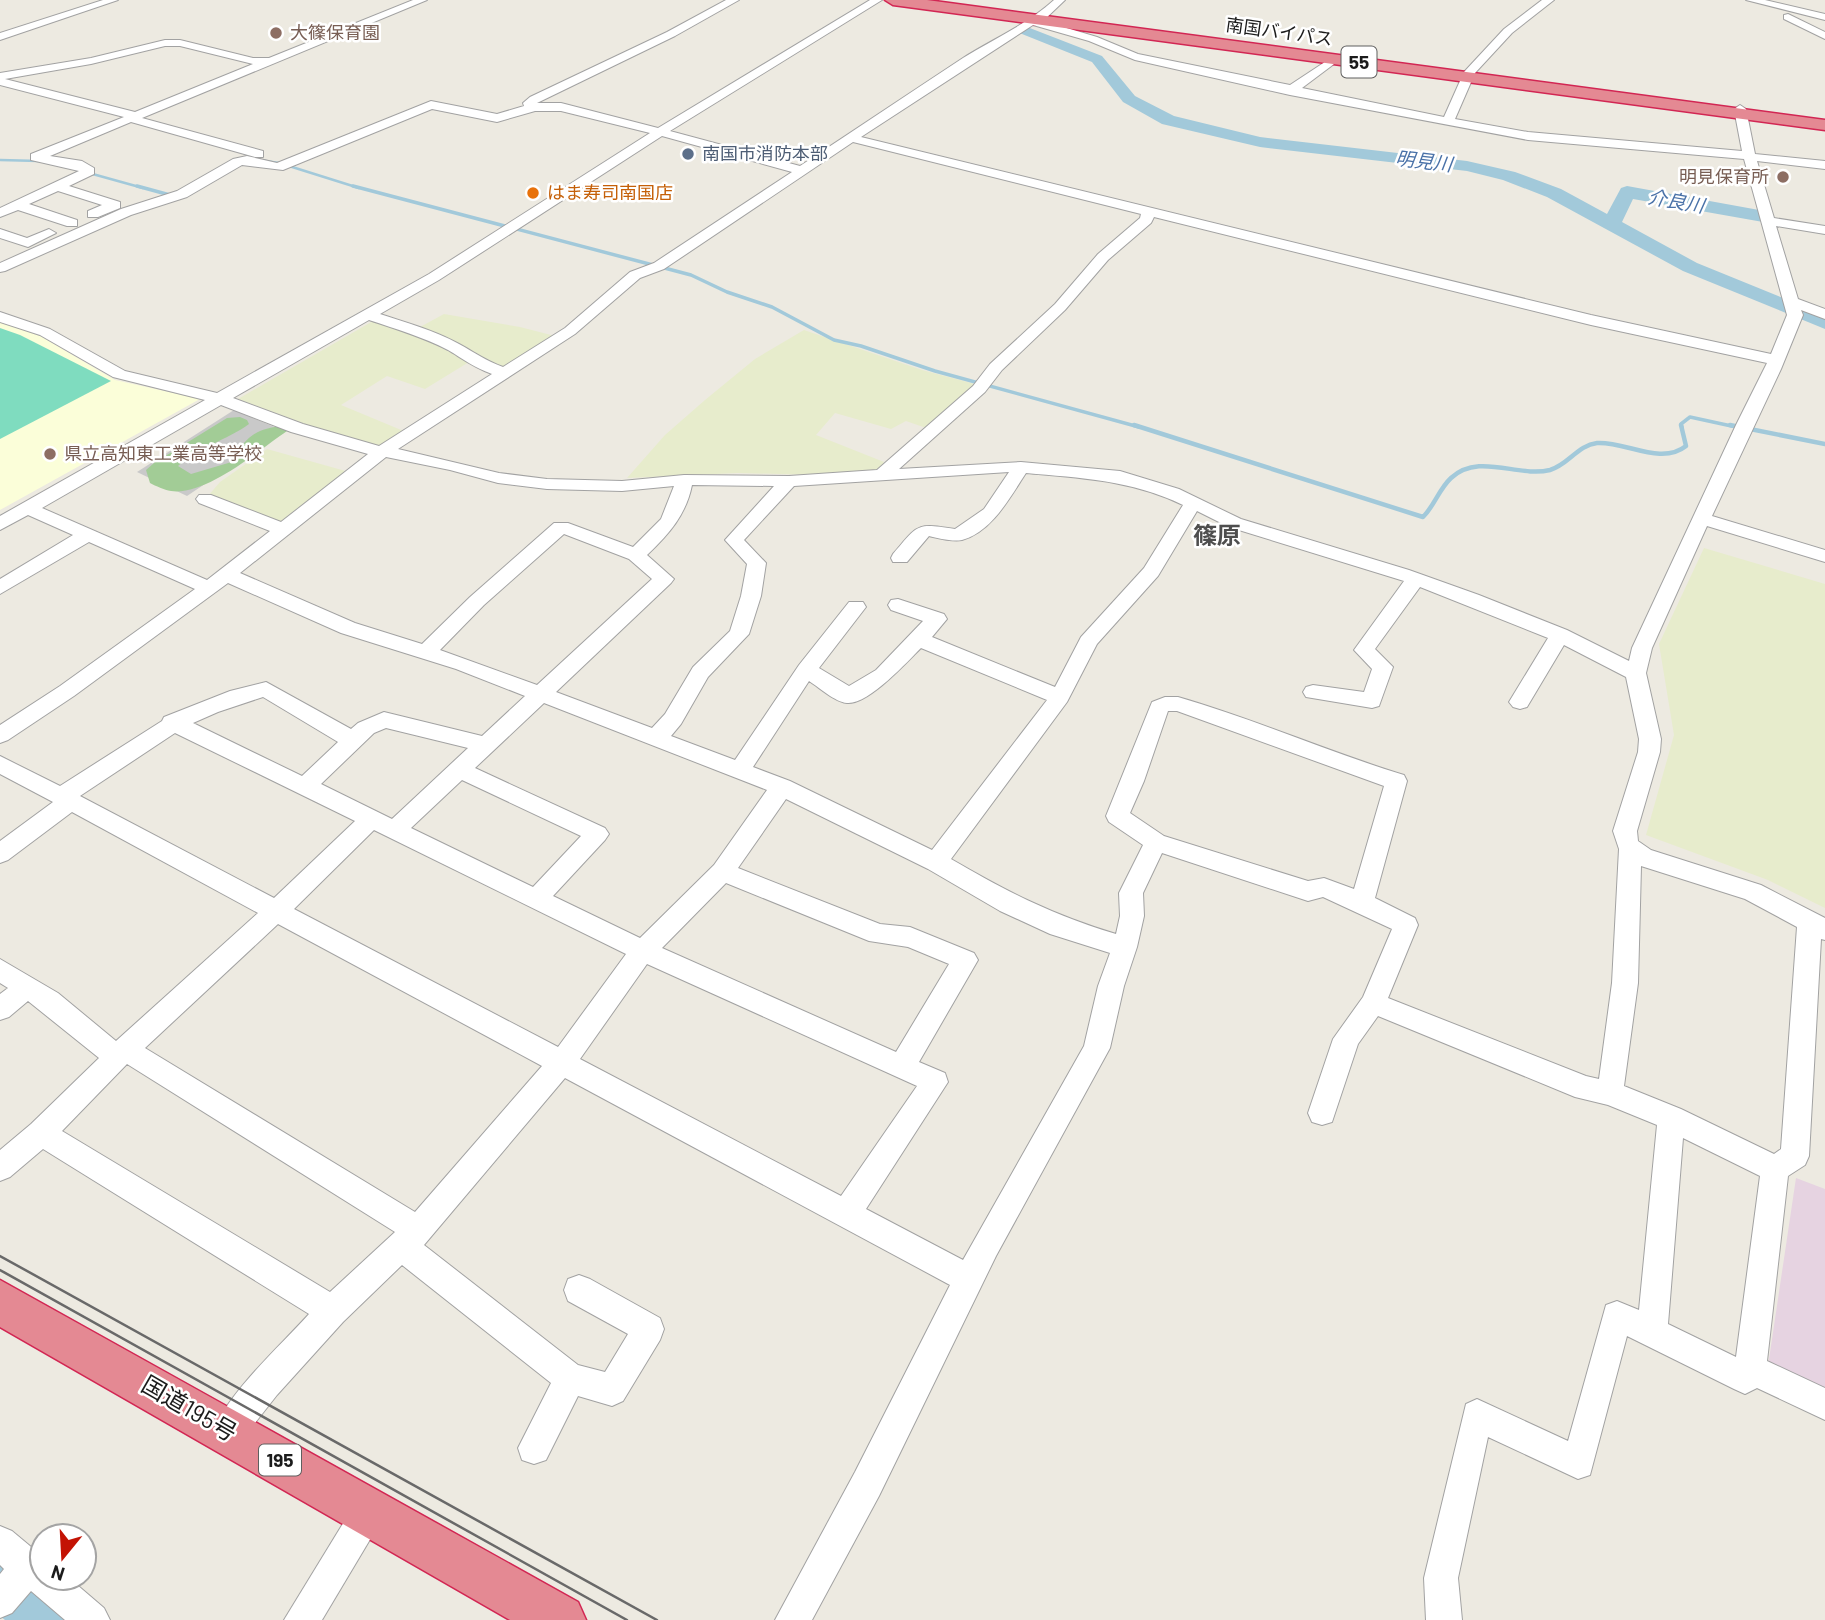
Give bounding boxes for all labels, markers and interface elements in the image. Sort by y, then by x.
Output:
street label: 南国バイパス [1224,13,1334,49]
place label: 大篠保育園 [290,21,380,43]
marker: 大篠保育園 [268,25,284,41]
road number: 55 [1342,46,1376,78]
place label: 南国市消防本部 [702,142,828,164]
marker: 南国市消防本部 [680,146,696,162]
water label: 明見川 [1394,146,1456,176]
place label: 明見保育所 [1679,165,1769,187]
marker: 明見保育所 [1775,169,1791,185]
place label: はま寿司南国店 [547,181,673,203]
water label: 介良川 [1646,184,1708,217]
marker: はま寿司南国店 [525,185,541,201]
place label: 県立高知東工業高等学校 [64,442,262,464]
marker: 県立高知東工業高等学校 [42,446,58,462]
district label: 篠原 [1193,520,1241,549]
street label: 国道195号 [137,1369,243,1447]
road number: 195 [259,1444,301,1476]
north arrow [28,1522,98,1592]
text: N [48,1561,67,1587]

